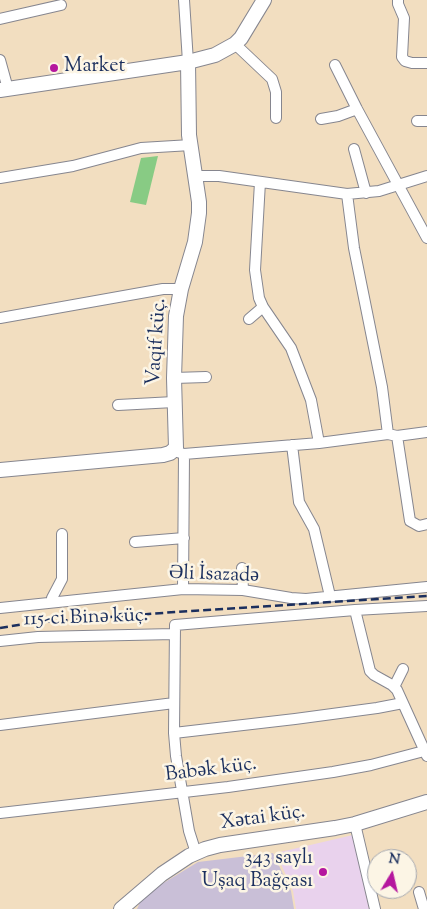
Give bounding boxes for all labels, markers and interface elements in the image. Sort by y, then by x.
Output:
place label: Market [64,56,125,80]
marker: Market [48,62,60,74]
street label: Vaqif küç. [143,298,173,386]
street label: Əli İsazadə [168,562,260,590]
street label: 115-ci Binə küç. [23,605,149,633]
street label: Babək küç. [164,753,258,789]
street label: Xətai küç. [219,801,307,837]
place label: 343 saylı Uşaq Bağçası [201,848,313,895]
north arrow [367,849,417,899]
text: N [387,849,401,871]
marker: 343 saylı Uşaq Bağçası [317,866,329,878]

